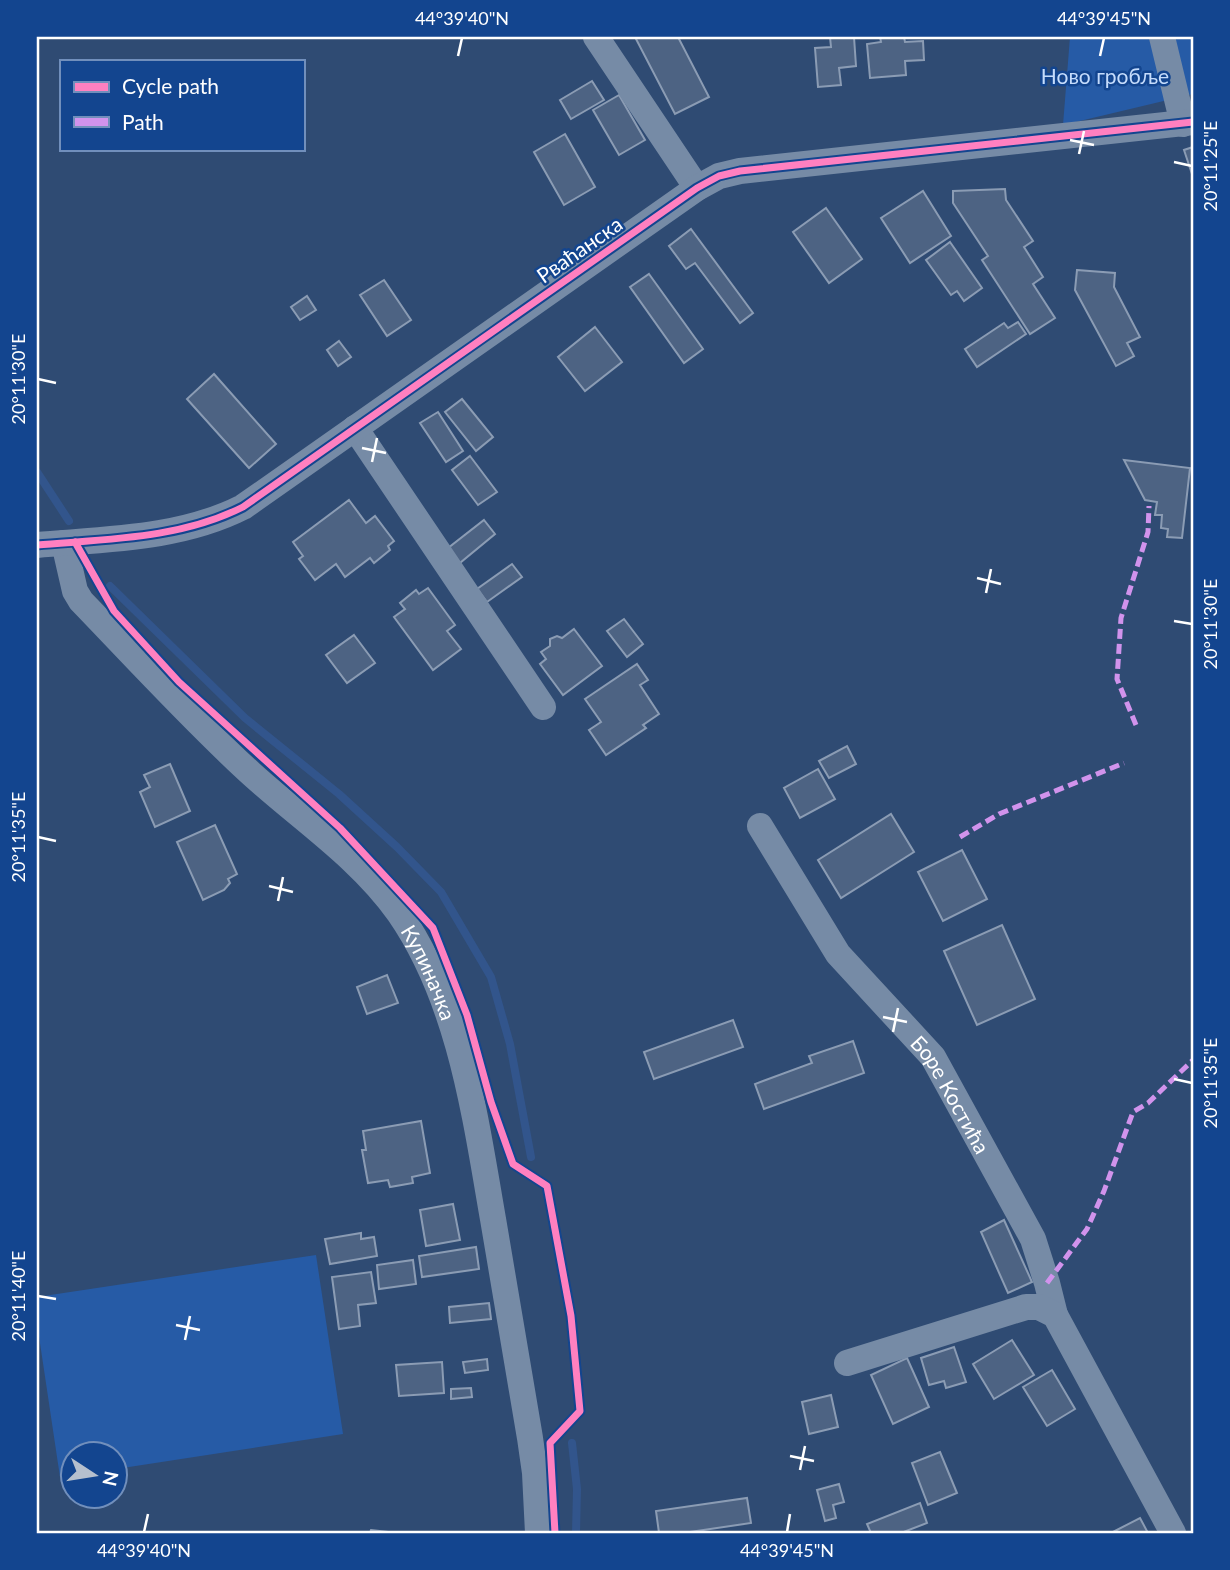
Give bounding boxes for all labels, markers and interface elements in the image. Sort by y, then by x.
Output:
text: 44°39'40"N [415,7,509,29]
text: 44°39'45"N [1057,7,1151,29]
legend [60,60,304,150]
park label: Ново гробље [1041,63,1169,88]
text: Cycle path [122,73,219,98]
text: Path [122,109,164,134]
text: 20°11'25"E [1199,121,1221,211]
street label: Рваћанска [531,210,627,288]
text: 20°11'30"E [7,334,29,424]
text: 20°11'30"E [1199,579,1221,669]
text: 20°11'35"E [7,792,29,882]
street label: Купиначка [397,920,462,1023]
street label: Боре Костића [906,1030,996,1157]
text: 20°11'35"E [1199,1038,1221,1128]
text: 20°11'40"E [7,1251,29,1341]
north arrow [60,1440,130,1510]
text: N [98,1469,124,1488]
text: 44°39'40"N [97,1539,191,1561]
text: 44°39'45"N [740,1539,834,1561]

